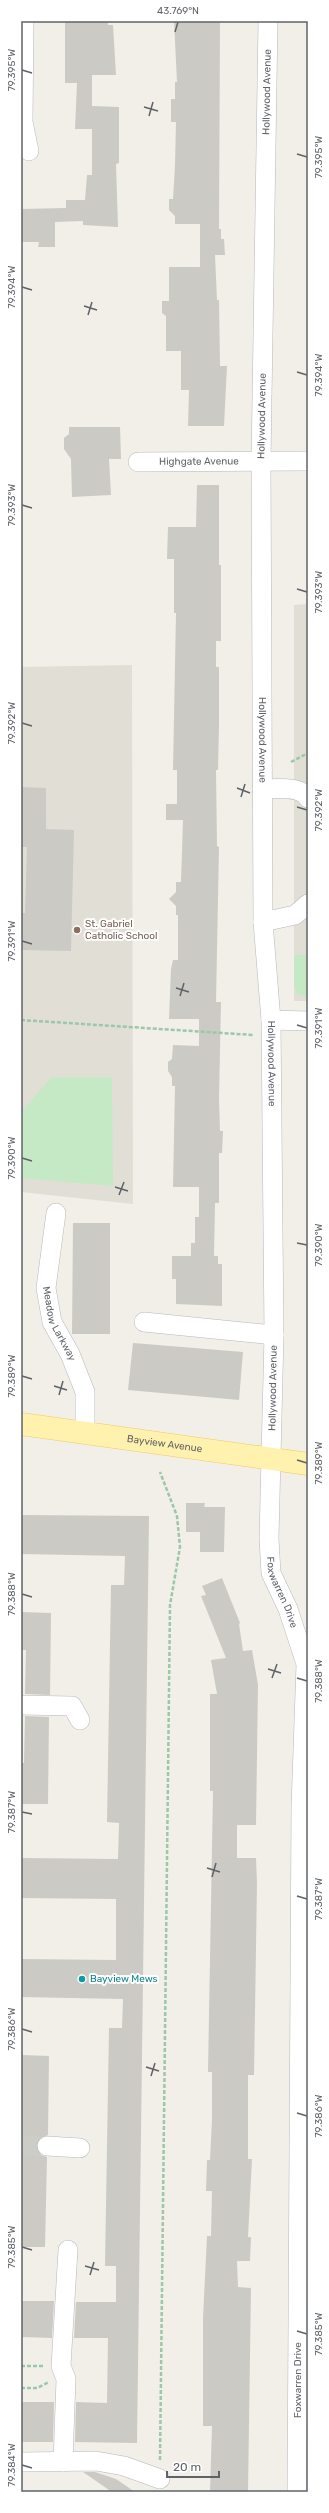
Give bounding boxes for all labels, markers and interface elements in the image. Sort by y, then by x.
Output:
text: 43.769°N [157,5,199,17]
text: 79.395°W [6,49,18,91]
street label: Hollywood Avenue [260,49,274,135]
text: 79.395°W [313,136,325,178]
text: 79.394°W [6,266,18,308]
text: 79.394°W [313,354,325,396]
street label: Hollywood Avenue [255,373,269,459]
street label: Highgate Avenue [159,455,239,468]
text: 79.393°W [6,484,18,526]
text: 79.393°W [313,571,325,613]
street label: Hollywood Avenue [256,697,268,783]
text: 79.392°W [6,702,18,744]
text: 79.392°W [313,789,325,831]
place label: St. Gabriel Catholic School [85,918,157,942]
text: 79.391°W [6,920,18,962]
marker: St. Gabriel Catholic School [72,925,82,935]
text: 79.391°W [313,1007,325,1049]
street label: Hollywood Avenue [265,1021,278,1107]
text: 79.390°W [6,1136,18,1180]
text: 79.390°W [313,1223,325,1267]
street label: Meadow Larkway [40,1285,78,1363]
street label: Hollywood Avenue [266,1345,280,1431]
text: 79.389°W [6,1354,18,1398]
street label: Bayview Avenue [126,1433,204,1455]
text: 79.389°W [313,1441,325,1485]
street label: Foxwarren Drive [264,1556,300,1630]
text: 79.388°W [6,1572,18,1616]
text: 79.388°W [313,1659,325,1703]
text: 79.387°W [6,1791,18,1833]
text: 79.387°W [313,1878,325,1920]
place label: Bayview Mews [90,1973,158,1985]
marker: Bayview Mews [77,1974,87,1984]
text: 79.386°W [6,2007,18,2051]
text: 79.386°W [313,2094,325,2138]
text: 79.385°W [6,2225,18,2269]
text: 79.385°W [313,2312,325,2356]
street label: Foxwarren Drive [292,2342,304,2418]
text: 79.384°W [6,2443,18,2487]
scale bar [167,2453,219,2479]
text: 20 m [173,2460,201,2474]

